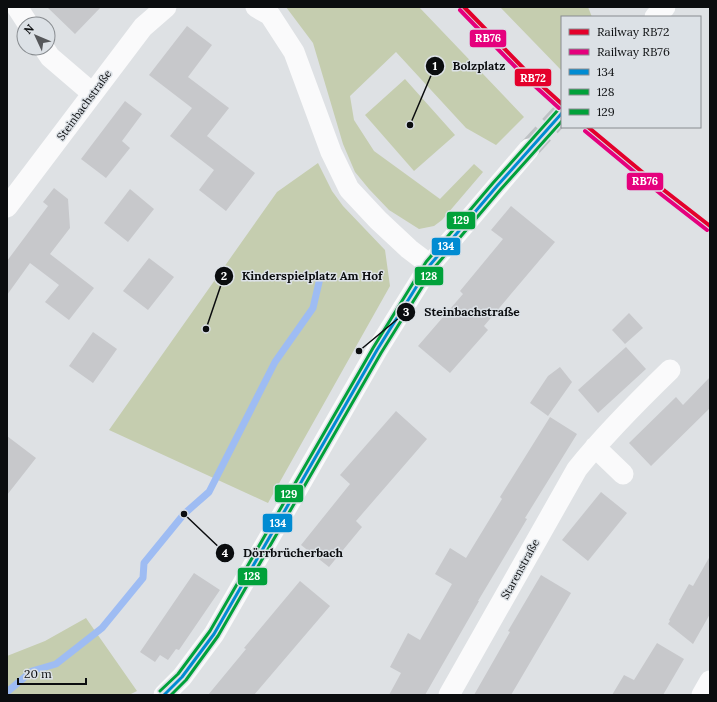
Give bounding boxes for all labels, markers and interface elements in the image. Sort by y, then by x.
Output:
north arrow [16,16,56,56]
legend [561,16,701,128]
text: N [21,21,37,37]
text: Railway RB72 [597,24,669,39]
line badge: RB76 [469,29,507,48]
text: RB76 [475,31,501,45]
text: Railway RB76 [597,44,670,59]
callout: Bolzplatz [425,54,514,78]
text: 1 [433,58,438,73]
text: Bolzplatz [453,58,505,73]
text: 134 [597,64,615,79]
street label: Steinbachstraße [54,67,114,143]
line badge: RB72 [514,68,552,87]
text: RB72 [520,71,546,85]
text: 128 [597,84,615,99]
text: 129 [597,104,615,119]
line badge: RB76 [626,172,664,191]
text: RB76 [632,174,658,188]
line badge: 129 [446,211,476,230]
text: 129 [453,213,469,227]
line badge: 134 [431,237,461,256]
text: 134 [438,239,454,253]
callout: Kinderspielplatz Am Hof [214,264,390,288]
line badge: 128 [414,266,444,286]
text: 2 [221,268,227,283]
text: Kinderspielplatz Am Hof [242,268,384,283]
text: 128 [421,269,437,283]
callout: Steinbachstraße [396,300,528,324]
text: 3 [403,304,410,319]
text: Steinbachstraße [424,304,520,319]
line badge: 129 [274,484,304,503]
text: 129 [281,487,297,501]
line badge: 134 [262,513,293,533]
text: 134 [270,516,286,530]
street label: Starenstraße [498,536,542,602]
callout: Dörrbrücherbach [215,541,351,565]
text: 4 [222,545,229,560]
text: Dörrbrücherbach [243,545,344,560]
line badge: 128 [237,567,268,586]
text: 128 [244,569,260,583]
scale bar [18,660,86,686]
text: 20 m [24,666,52,681]

